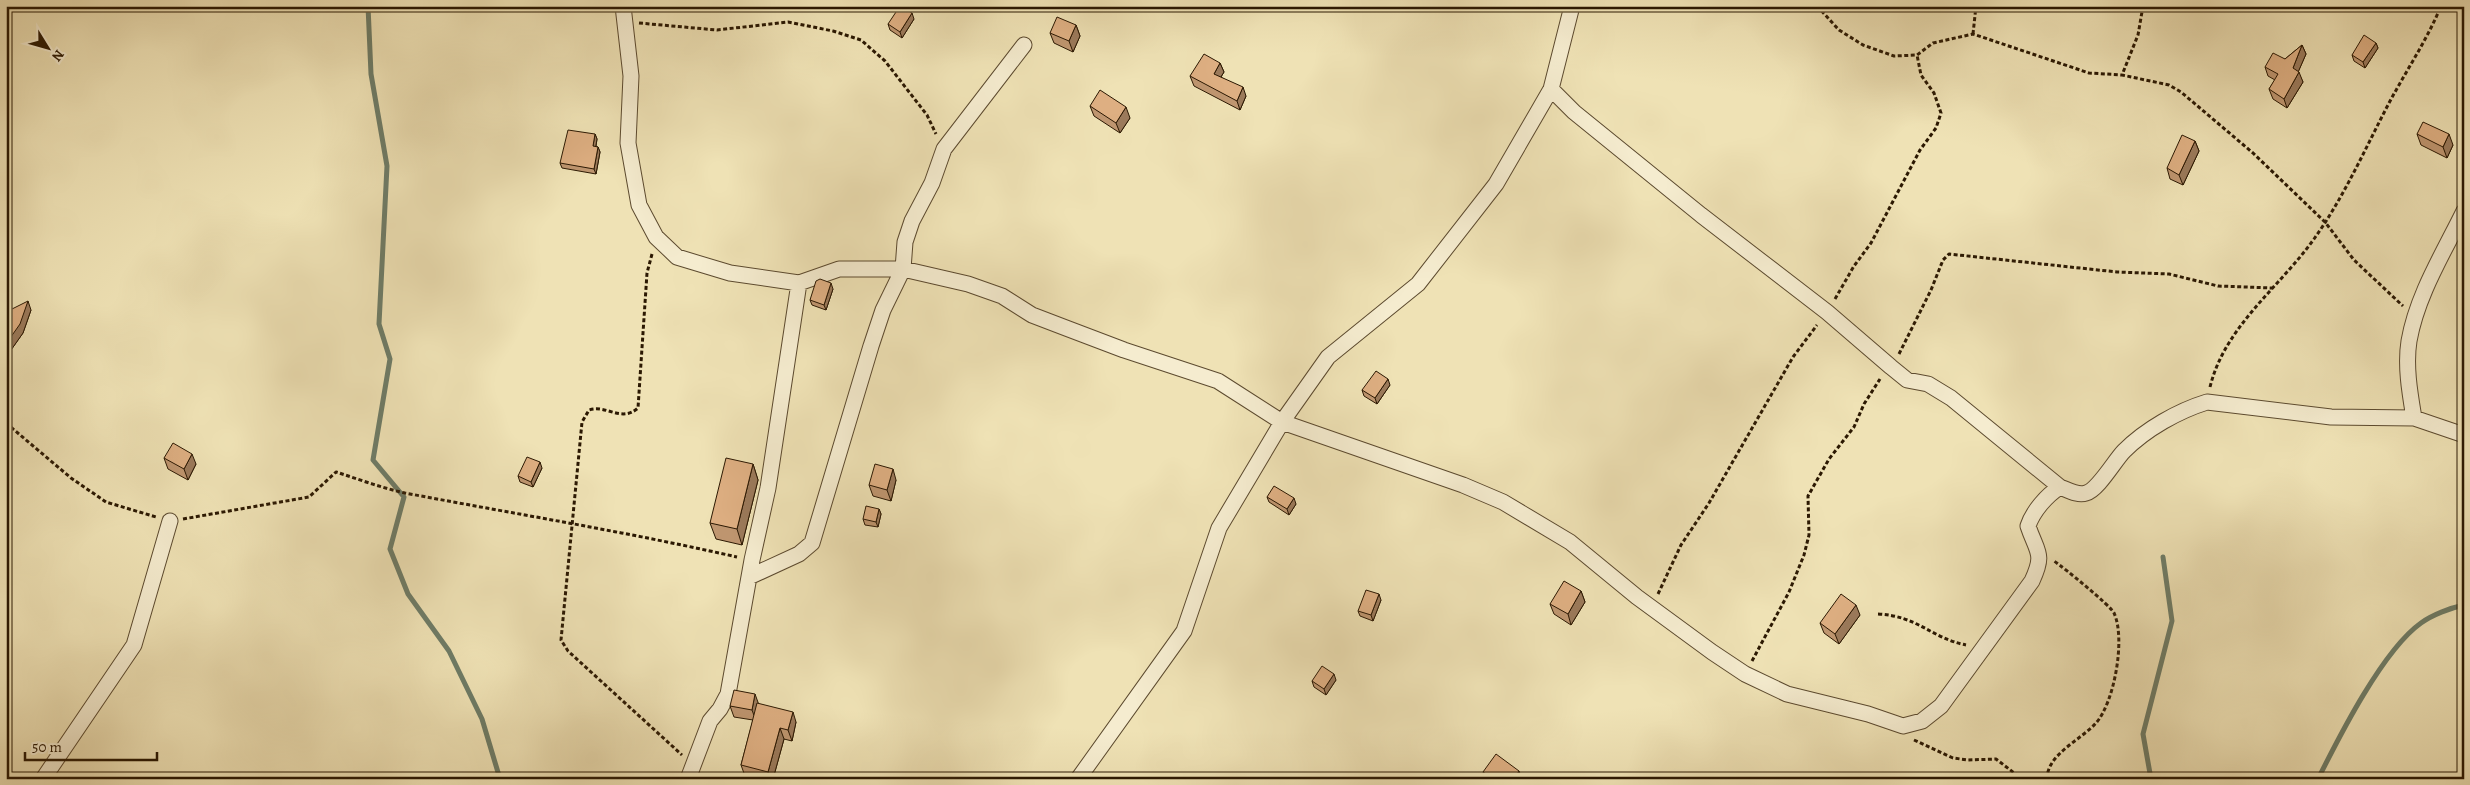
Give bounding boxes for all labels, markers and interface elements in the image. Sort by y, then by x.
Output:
north arrow [22,22,72,72]
text: N [47,46,69,65]
scale bar [25,730,158,762]
text: 50 m [32,737,62,757]

